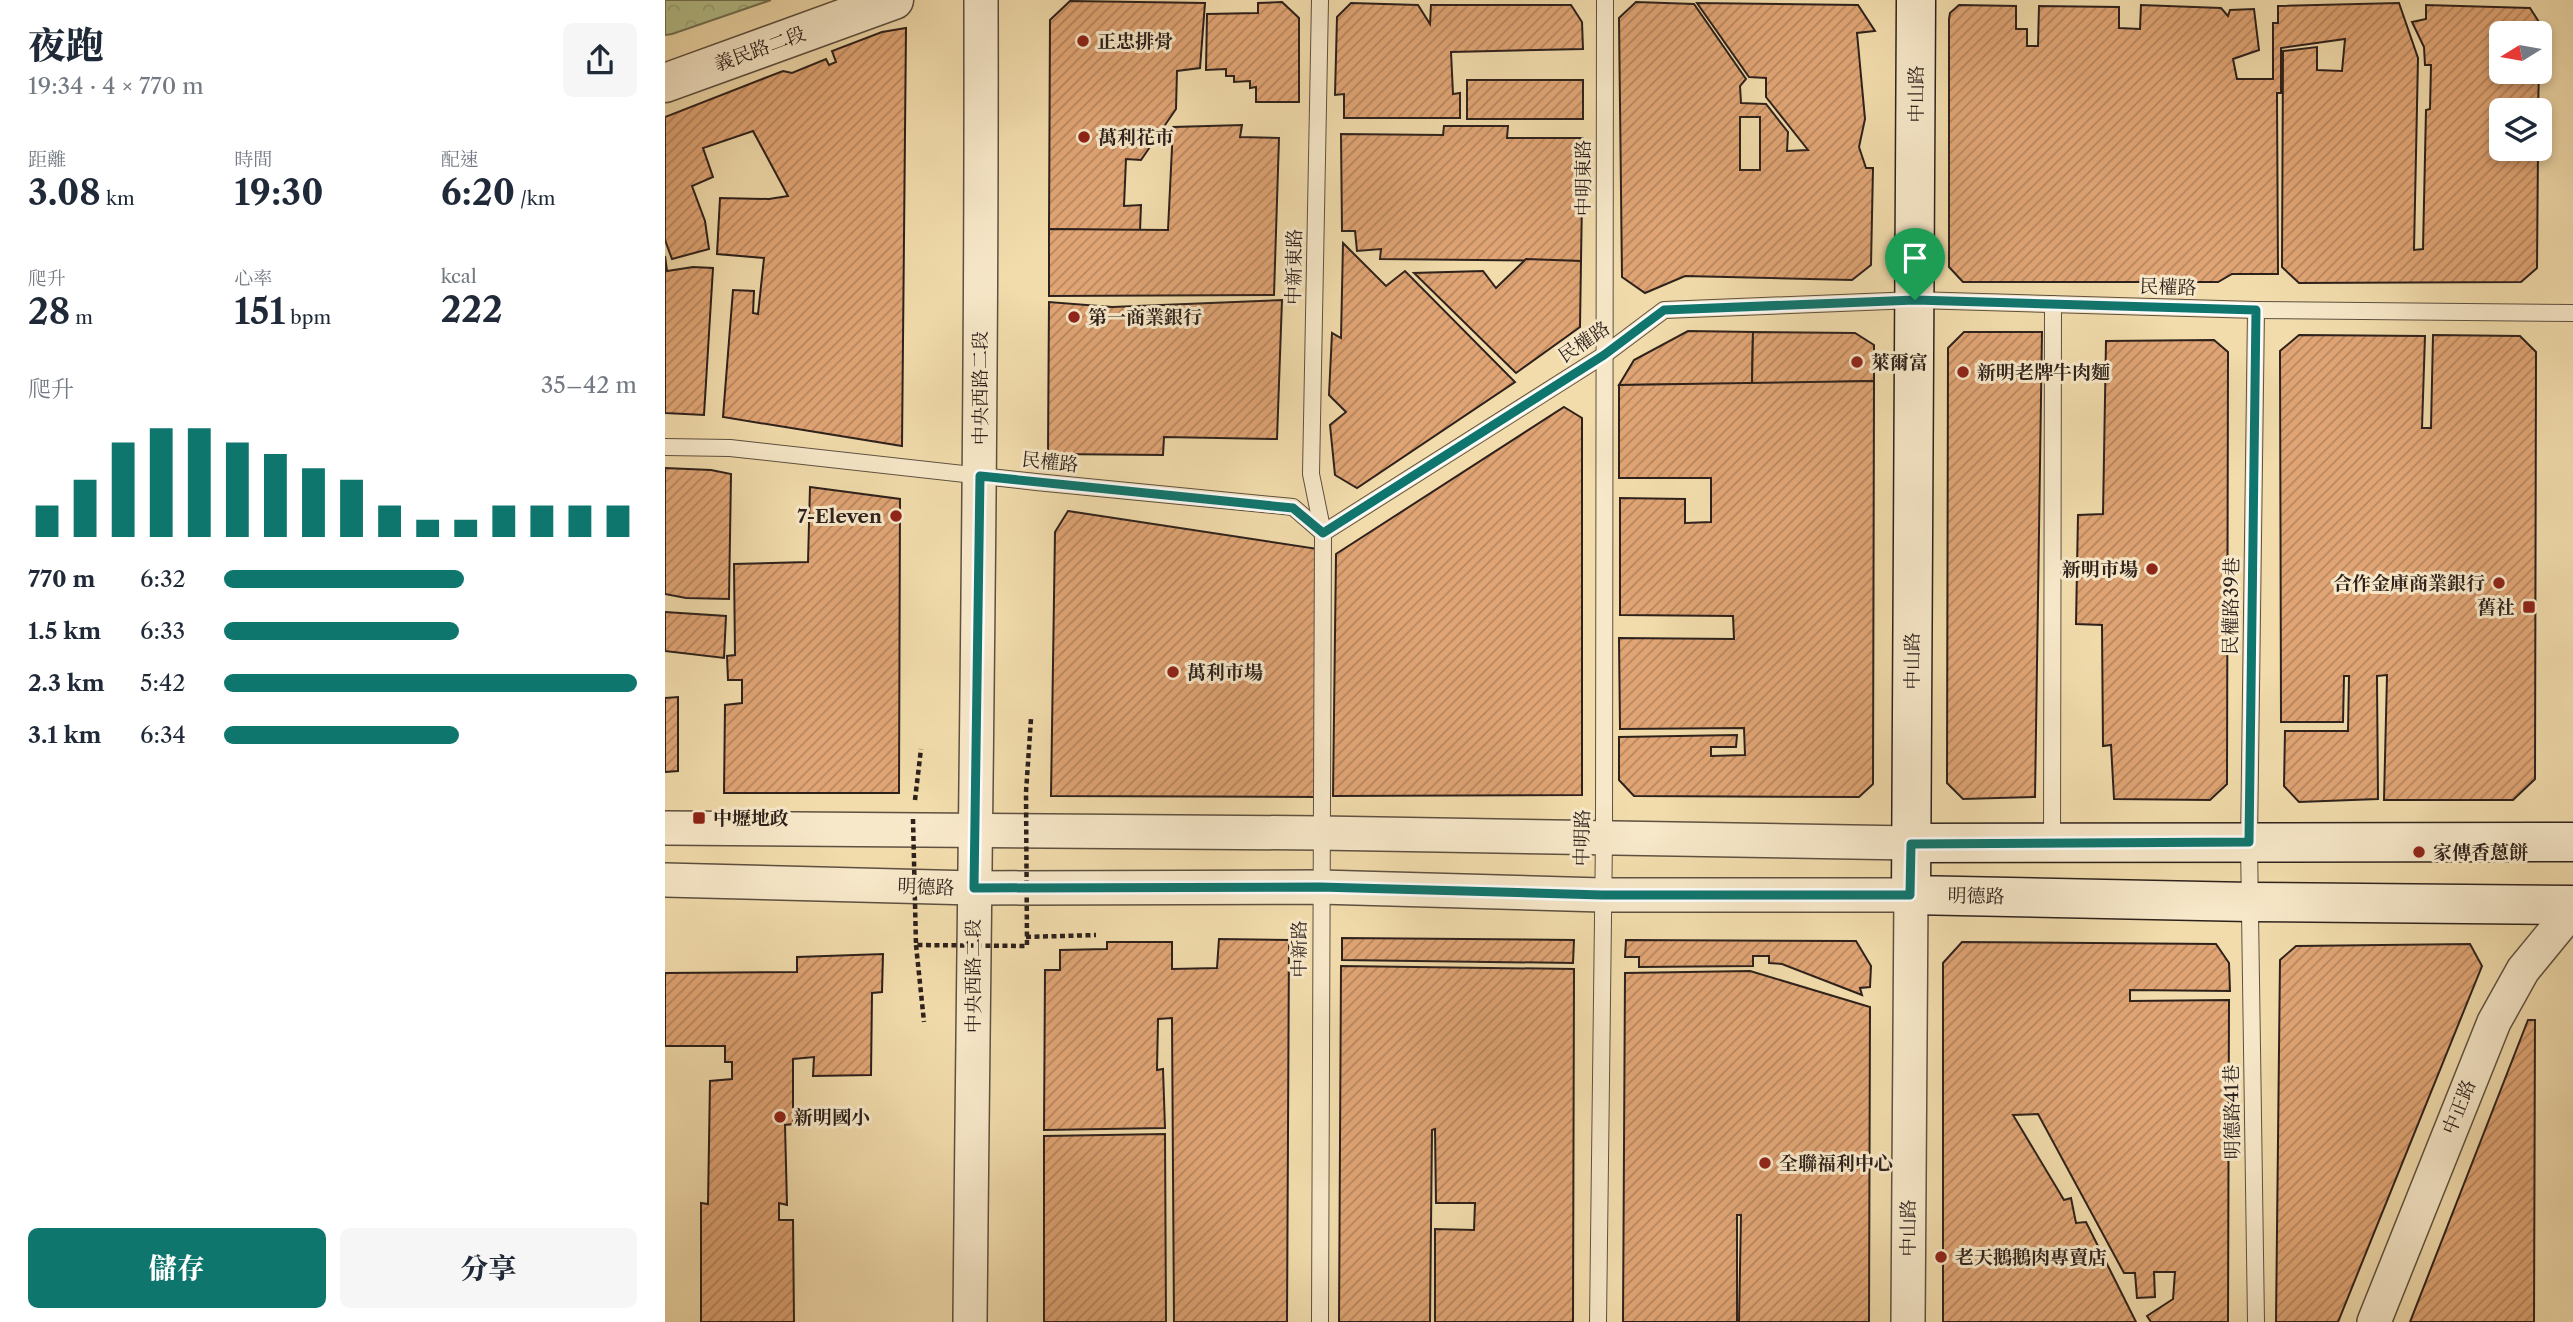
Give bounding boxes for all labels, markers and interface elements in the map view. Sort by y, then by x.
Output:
north arrow [2489,21,2551,84]
map controls [2489,21,2552,161]
text: 夜跑 [28,22,104,69]
street label: 義民路二段 [711,22,809,76]
button: share [563,23,637,97]
place label: 正忠排骨 [1097,30,1173,53]
marker: 正忠排骨 [1075,33,1091,49]
street label: 中山路 [1905,65,1928,123]
text: 19:34 · 4 × 770 m [28,72,204,100]
button: layers [2489,98,2552,161]
place label: 萬利花市 [1098,126,1174,149]
marker: 萬利花市 [1076,129,1092,145]
street label: 中明東路 [1572,140,1595,216]
text: 距離 [28,148,66,171]
text: 時間 [234,148,272,171]
text: 配速 [441,148,479,171]
text: 3.08 [28,171,101,214]
text: 19:30 [234,171,323,214]
text: 6:20 [441,171,515,214]
text: km [101,187,135,210]
text: /km [515,187,556,210]
pin [1885,228,1945,300]
street label: 中新東路 [1282,229,1306,305]
icon: arrive [1896,239,1934,277]
text: kcal [441,265,477,288]
text: 爬升 [28,267,66,290]
text: 心率 [234,267,272,290]
street label: 民權路 [2139,275,2197,299]
text: 222 [441,288,503,331]
text: 28 [28,290,70,333]
text: 151 [234,290,285,333]
text: m [70,306,93,329]
text: bpm [285,306,331,329]
place label: 第一商業銀行 [1088,306,1202,329]
marker: 第一商業銀行 [1066,309,1082,325]
street label: 民權路 [1554,317,1614,367]
street label: 中央西路二段 [969,331,992,445]
place label: 萊爾富 [1871,351,1928,374]
marker: 萊爾富 [1849,354,1865,370]
place label: 新明老牌牛肉麵 [1977,361,2110,384]
marker: 新明老牌牛肉麵 [1955,364,1971,380]
text: 35–42 m [541,371,637,399]
text: 爬升 [28,375,74,403]
street label: 民權路 [1020,448,1080,476]
place label: 7-Eleven [797,505,882,528]
marker: 7-Eleven [888,508,904,524]
street label: 民權路39巷 [2219,557,2243,655]
place label: 新明市場 [2062,558,2138,581]
marker: 新明市場 [2144,561,2160,577]
text: 770 m [28,565,95,593]
text: 6:32 [140,565,186,593]
place label: 合作金庫商業銀行 [2333,572,2485,595]
marker: 合作金庫商業銀行 [2491,575,2507,591]
place label: 舊社 [2477,596,2515,619]
marker: 舊社 [2521,599,2537,615]
text: 1.5 km [28,617,101,645]
text: 6:33 [140,617,185,645]
street label: 中山路 [1901,632,1924,690]
place label: 萬利市場 [1187,661,1263,684]
marker: 萬利市場 [1165,664,1181,680]
text: 2.3 km [28,669,105,697]
text: 5:42 [140,669,185,697]
text: 3.1 km [28,721,102,749]
text: 6:34 [140,721,186,749]
place label: 中壢地政 [713,807,789,830]
street label: 中明路 [1570,809,1594,867]
marker: 中壢地政 [691,810,707,826]
place label: 家傳香蔥餅 [2433,841,2529,864]
marker: 家傳香蔥餅 [2411,844,2427,860]
street label: 明德路 [897,875,955,899]
street label: 明德路 [1947,884,2005,908]
street label: 中央西路二段 [962,919,985,1033]
street label: 中新路 [1288,920,1311,978]
street label: 明德路41巷 [2220,1064,2244,1160]
street label: 中正路 [2438,1076,2480,1138]
place label: 新明國小 [794,1106,870,1129]
marker: 新明國小 [772,1109,788,1125]
place label: 全聯福利中心 [1779,1152,1893,1175]
marker: 全聯福利中心 [1757,1155,1773,1171]
street label: 中山路 [1897,1199,1920,1257]
button: 儲存 [28,1228,326,1308]
button: 分享 [340,1228,637,1308]
place label: 老天鵝鵝肉專賣店 [1955,1246,2107,1269]
marker: 老天鵝鵝肉專賣店 [1933,1249,1949,1265]

